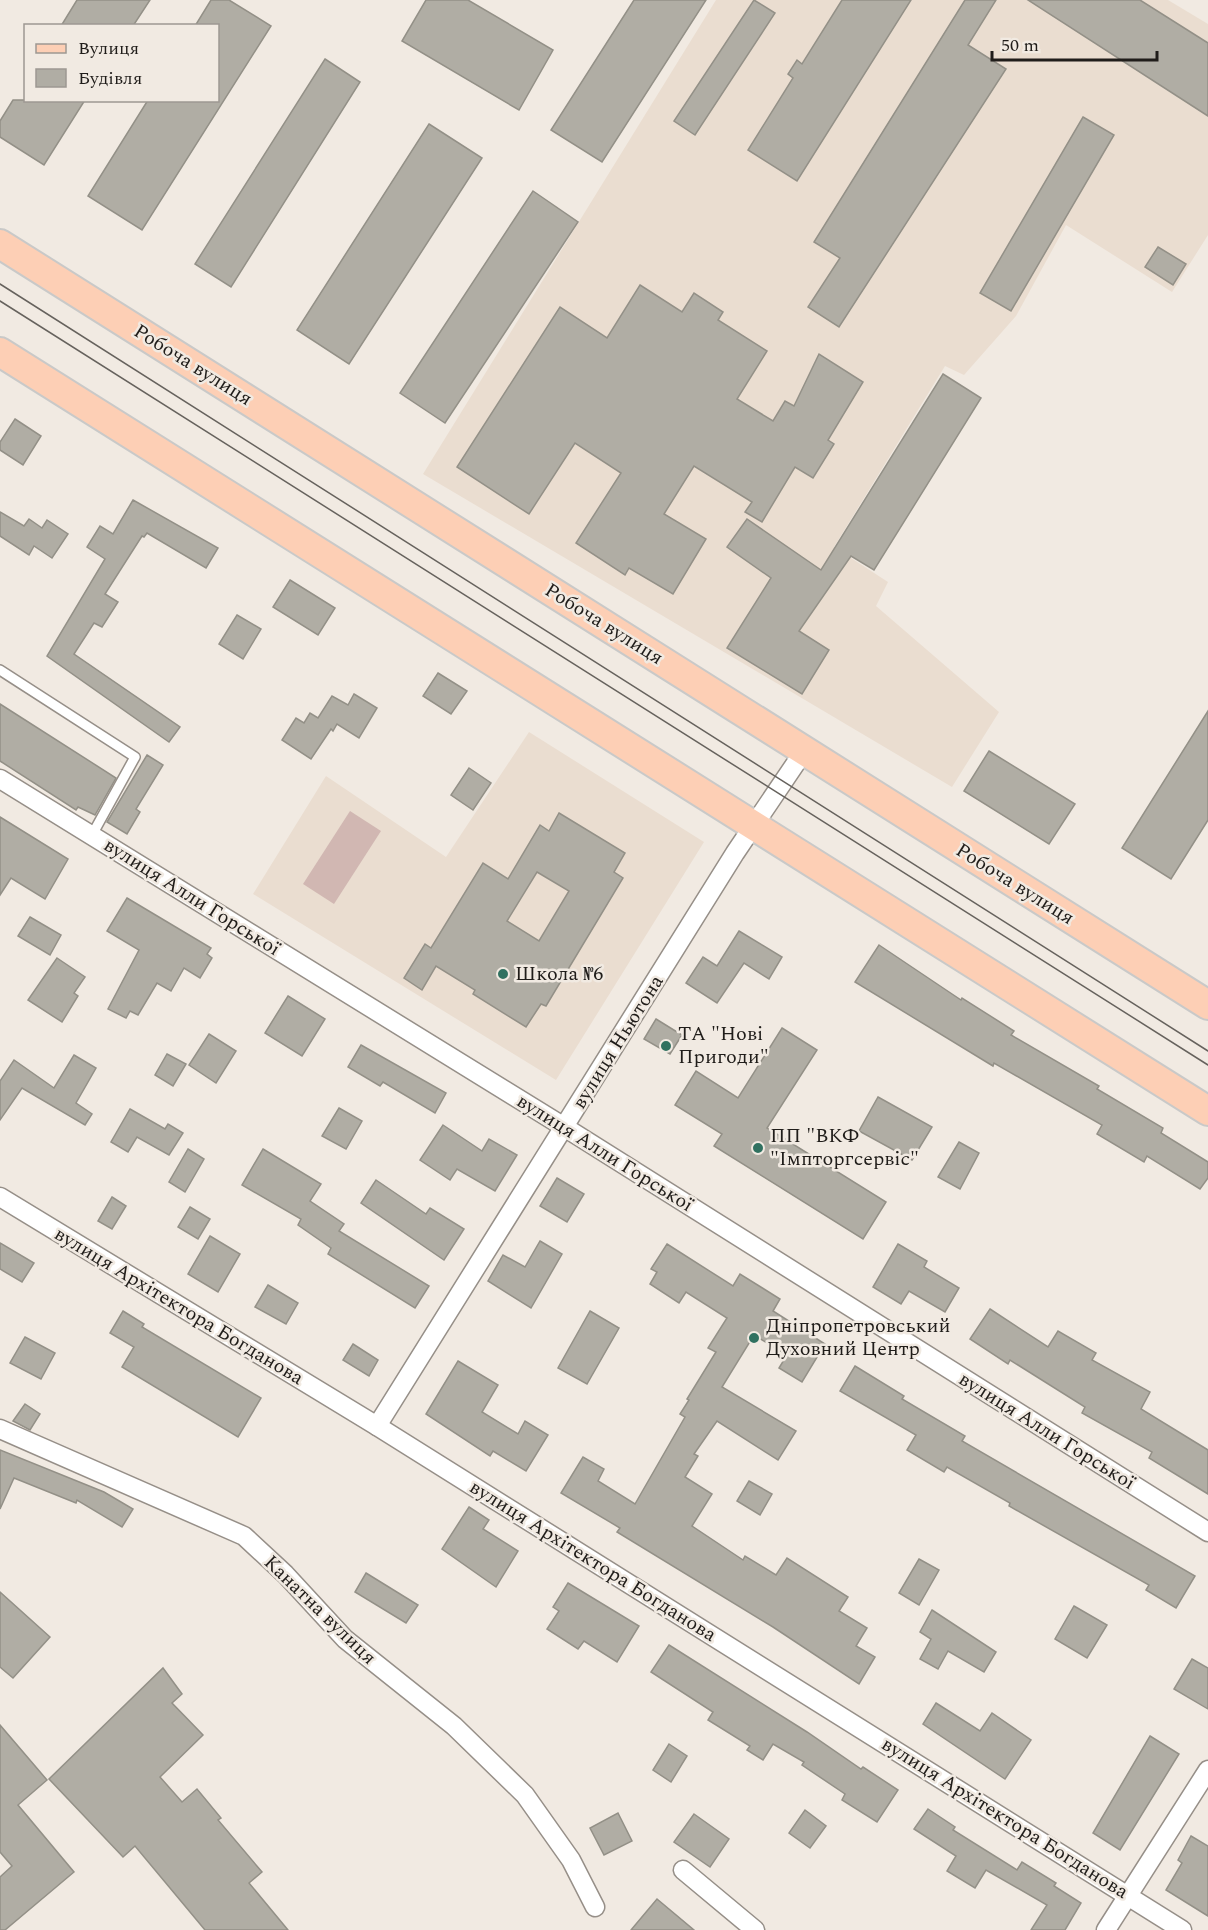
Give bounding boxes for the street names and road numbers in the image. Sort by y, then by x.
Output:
street label: Робоча вулиця [128,317,258,413]
street label: Робоча вулиця [539,576,669,672]
street label: вулиця Алли Горської [98,830,286,964]
street label: Робоча вулиця [950,836,1080,932]
street label: вулиця Ньютона [565,969,671,1115]
street label: вулиця Алли Горської [511,1086,699,1220]
street label: вулиця Архітектора Богданова [48,1219,310,1393]
street label: вулиця Алли Горської [953,1364,1141,1498]
street label: вулиця Архітектора Богданова [464,1472,723,1650]
street label: Канатна вулиця [257,1548,383,1672]
street label: вулиця Архітектора Богданова [876,1729,1135,1907]

